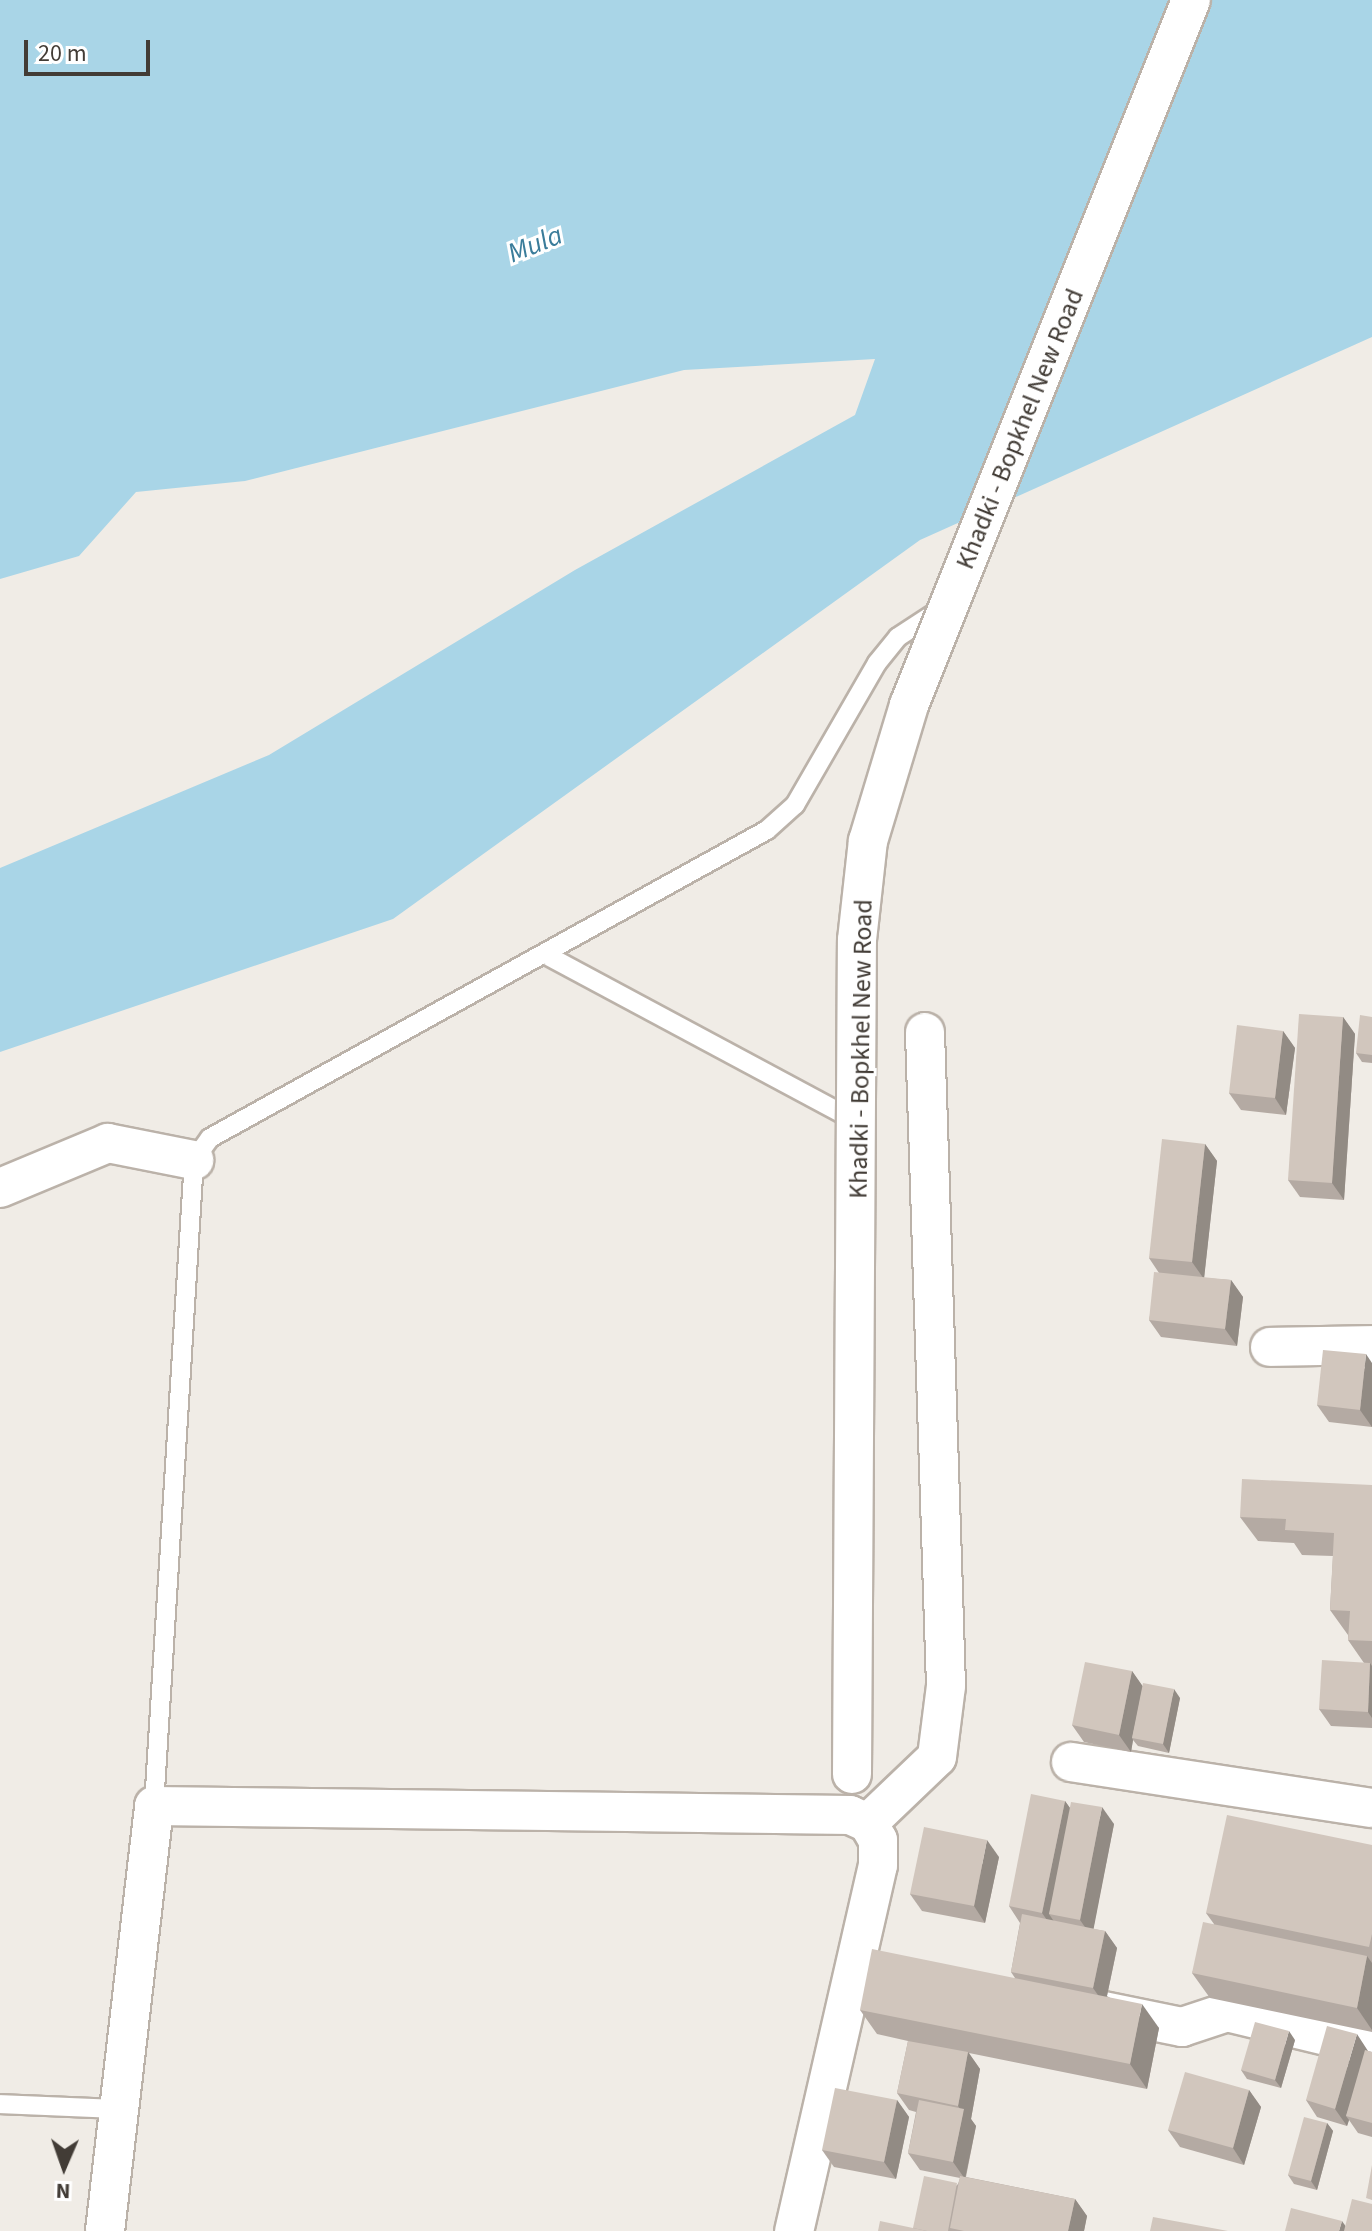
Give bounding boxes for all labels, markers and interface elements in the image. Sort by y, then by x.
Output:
scale bar [28,24,154,74]
text: 20 m [38,36,87,71]
water label: Mula [503,218,567,270]
street label: Khadki - Bopkhel New Road [949,284,1091,574]
street label: Khadki - Bopkhel New Road [843,899,879,1199]
north arrow [24,2127,104,2207]
text: N [55,2175,71,2207]

